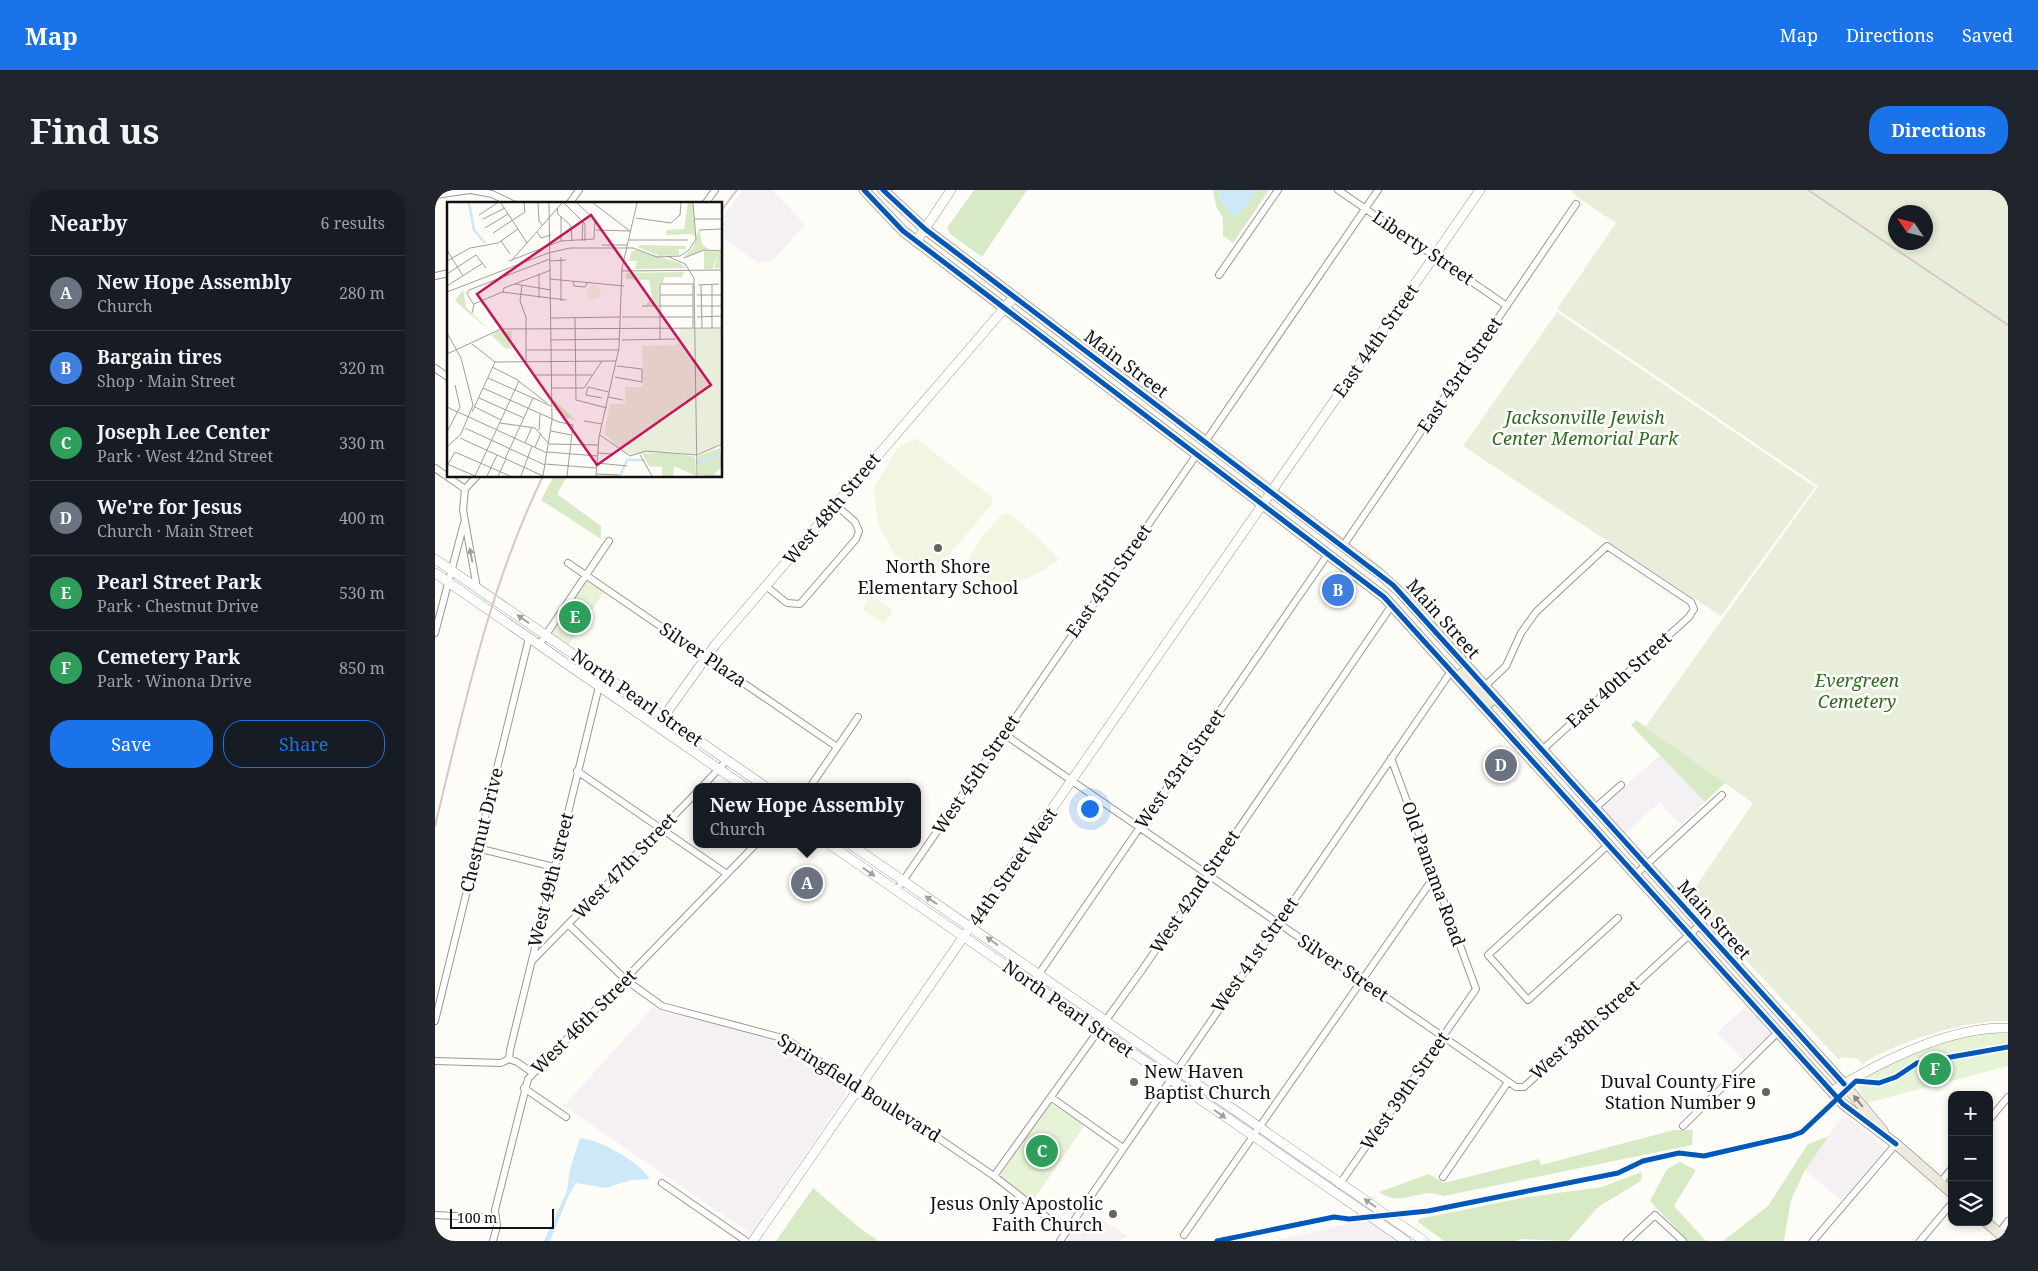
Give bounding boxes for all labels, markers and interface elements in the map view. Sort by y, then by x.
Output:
text: Map [25,19,78,52]
text: Map [1780,23,1818,47]
text: Directions [1846,23,1934,47]
text: Saved [1962,23,2013,47]
button: Directions [1869,106,2008,154]
text: Find us [30,107,159,154]
inset map [447,202,723,478]
street label: Liberty Street [1368,204,1479,290]
north arrow [1888,205,1933,250]
text: Nearby [50,209,128,237]
text: 6 results [321,212,385,234]
text: New Hope Assembly [97,269,292,295]
street label: East 44th Street [1327,279,1423,402]
text: A [60,282,72,304]
text: 280 m [339,282,385,304]
text: Church [97,295,153,317]
street label: East 43rd Street [1411,312,1507,437]
street label: Main Street [1080,324,1173,403]
text: Bargain tires [97,344,222,370]
text: B [61,357,71,379]
text: 320 m [339,357,385,379]
text: Shop · Main Street [97,370,235,392]
park label: Jacksonville Jewish Center Memorial Park [1492,405,1679,450]
text: Joseph Lee Center [97,419,270,445]
text: C [61,432,71,454]
text: 330 m [339,432,385,454]
text: Park · West 42nd Street [97,445,273,467]
street label: West 48th Street [777,447,885,569]
text: We're for Jesus [97,494,242,520]
text: D [60,507,72,529]
text: 400 m [339,507,385,529]
street label: East 45th Street [1060,519,1156,642]
text: Church · Main Street [97,520,253,542]
marker: North Shore Elementary School [932,542,944,554]
one-way arrow [467,546,475,562]
place label: North Shore Elementary School [858,554,1019,599]
text: Pearl Street Park [97,569,262,595]
pin: B [1322,571,1354,609]
street label: Main Street [1402,573,1486,663]
text: E [61,582,71,604]
text: 530 m [339,582,385,604]
text: Park · Chestnut Drive [97,595,259,617]
pin: E [559,598,591,636]
one-way arrow [516,614,530,624]
street label: Silver Plaza [655,616,752,692]
street label: East 40th Street [1561,626,1676,733]
street label: North Pearl Street [567,643,708,751]
text: Cemetery Park [97,644,240,670]
text: F [61,657,71,679]
text: 850 m [339,657,385,679]
park label: Evergreen Cemetery [1814,668,1899,713]
text: Park · Winona Drive [97,670,252,692]
street label: West 43rd Street [1129,704,1229,833]
street label: West 45th Street [926,710,1024,839]
button: Save [50,720,213,768]
button: Share [223,720,385,768]
pin: D [1485,746,1517,784]
street label: Chestnut Drive [454,765,508,895]
popup [693,783,921,848]
text: New Hope Assembly [710,792,904,818]
your location [1077,796,1103,822]
street label: Old Panama Road [1397,798,1471,949]
street label: 44th Street West [962,802,1062,930]
street label: West 47th Street [567,807,681,924]
street label: West 49th street [522,810,578,949]
text: Church [710,818,765,840]
street label: West 42nd Street [1144,825,1244,958]
pin: A [791,864,823,902]
one-way arrow [862,867,876,877]
street label: Main Street [1673,874,1757,964]
street label: West 41st Street [1205,892,1303,1017]
one-way arrow [924,895,938,905]
street label: Silver Street [1294,928,1394,1006]
one-way arrow [985,936,999,946]
street label: North Pearl Street [998,954,1139,1062]
street label: West 46th Street [526,964,641,1079]
street label: West 38th Street [1525,974,1644,1085]
street label: West 39th Street [1354,1026,1454,1154]
street label: Springfield Boulevard [773,1027,946,1147]
pin: F [1919,1050,1951,1088]
place label: New Haven Baptist Church [1144,1059,1271,1104]
place label: Duval County Fire Station Number 9 [1601,1069,1756,1114]
marker: New Haven Baptist Church [1128,1076,1140,1088]
marker: Duval County Fire Station Number 9 [1760,1086,1772,1098]
map controls [1948,1091,1993,1226]
button: + [1948,1091,1993,1136]
one-way arrow [1853,1095,1864,1107]
one-way arrow [1213,1109,1227,1119]
pin: C [1026,1132,1058,1170]
button: − [1948,1136,1993,1181]
button: layers [1948,1181,1993,1226]
place label: Jesus Only Apostolic Faith Church [929,1191,1103,1236]
one-way arrow [1364,1198,1377,1208]
scale bar [450,1206,554,1229]
text: 100 m [457,1208,497,1227]
marker: Jesus Only Apostolic Faith Church [1107,1208,1119,1220]

